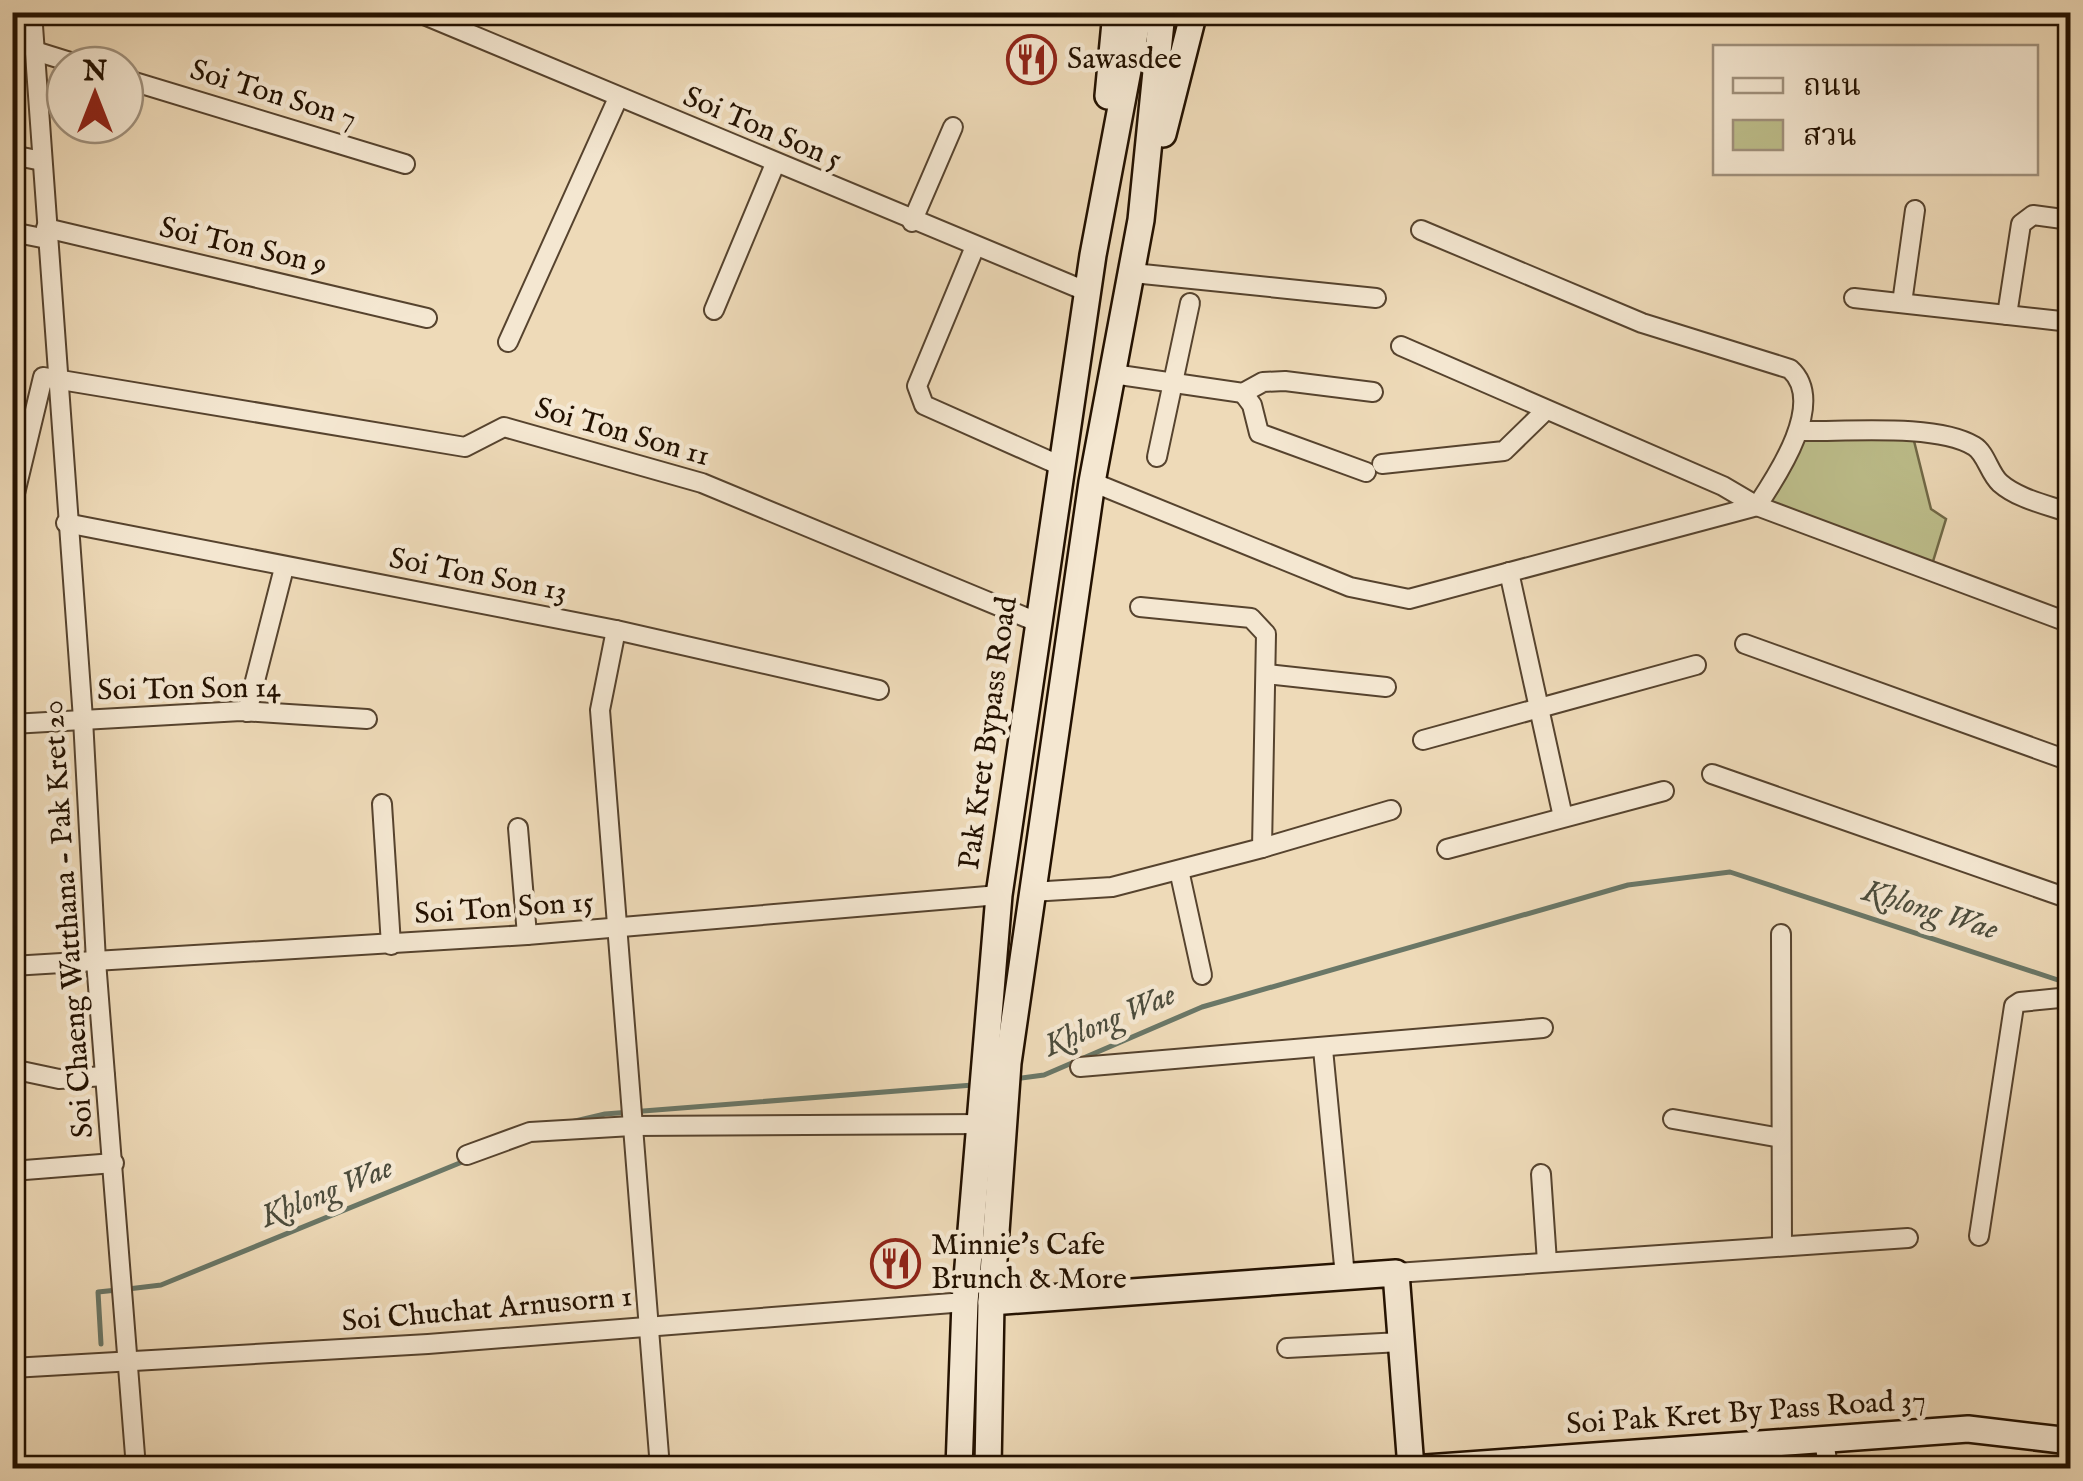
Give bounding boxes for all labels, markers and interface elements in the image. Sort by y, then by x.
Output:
restaurant icon: Sawasdee [1006,34,1058,86]
place label: Sawasdee [1067,41,1182,79]
north arrow [45,45,145,145]
legend [1713,45,2038,175]
street label: Soi Ton Son 7 [185,52,361,138]
text: N [82,55,107,90]
text: ถนน [1803,68,1861,106]
street label: Soi Ton Son 5 [677,79,847,179]
text: สวน [1803,118,1857,156]
street label: Soi Ton Son 9 [155,209,331,285]
street label: Soi Ton Son 11 [530,390,714,476]
street label: Soi Ton Son 13 [386,540,570,612]
street label: Pak Kret Bypass Road [951,593,1027,872]
street label: Soi Ton Son 14 [97,669,281,711]
street label: Soi Chaeng Watthana - Pak Kret 20 [35,699,103,1139]
water label: Khlong Wae [1856,871,2003,951]
street label: Soi Ton Son 15 [413,884,595,934]
water label: Khlong Wae [1037,975,1183,1068]
water label: Khlong Wae [254,1148,400,1239]
place label: Minnie's Cafe Brunch & More [931,1227,1127,1299]
restaurant icon: Minnie's Cafe Brunch & More [870,1237,922,1289]
street label: Soi Chuchat Arnusorn 1 [340,1278,634,1342]
street label: Soi Pak Kret By Pass Road 37 [1565,1381,1927,1445]

